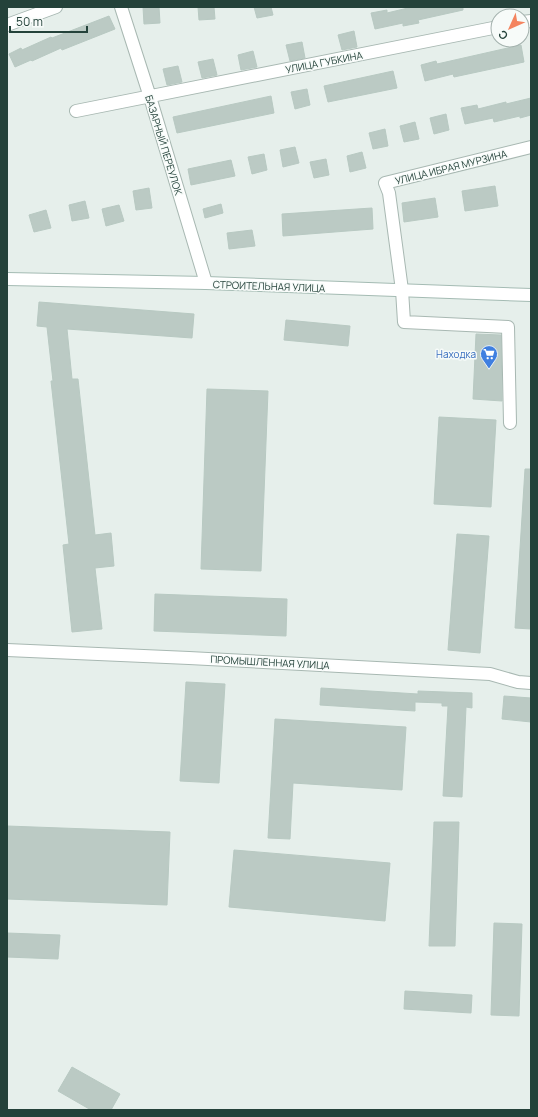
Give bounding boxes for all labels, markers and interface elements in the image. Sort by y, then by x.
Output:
scale bar [10,8,87,34]
north arrow [490,8,530,48]
text: 50 m [16,13,43,30]
text: С [494,27,511,44]
street label: УЛИЦА ГУБКИНА [284,48,364,76]
street label: БАЗАРНЫЙ ПЕРЕУЛОК [142,93,186,197]
street label: УЛИЦА ИБРАЯ МУРЗИНА [394,146,509,188]
street label: СТРОИТЕЛЬНАЯ УЛИЦА [213,277,326,295]
supermarket icon: Находка [479,344,499,369]
place label: Находка [436,347,476,361]
street label: ПРОМЫШЛЕННАЯ УЛИЦА [210,652,331,672]

